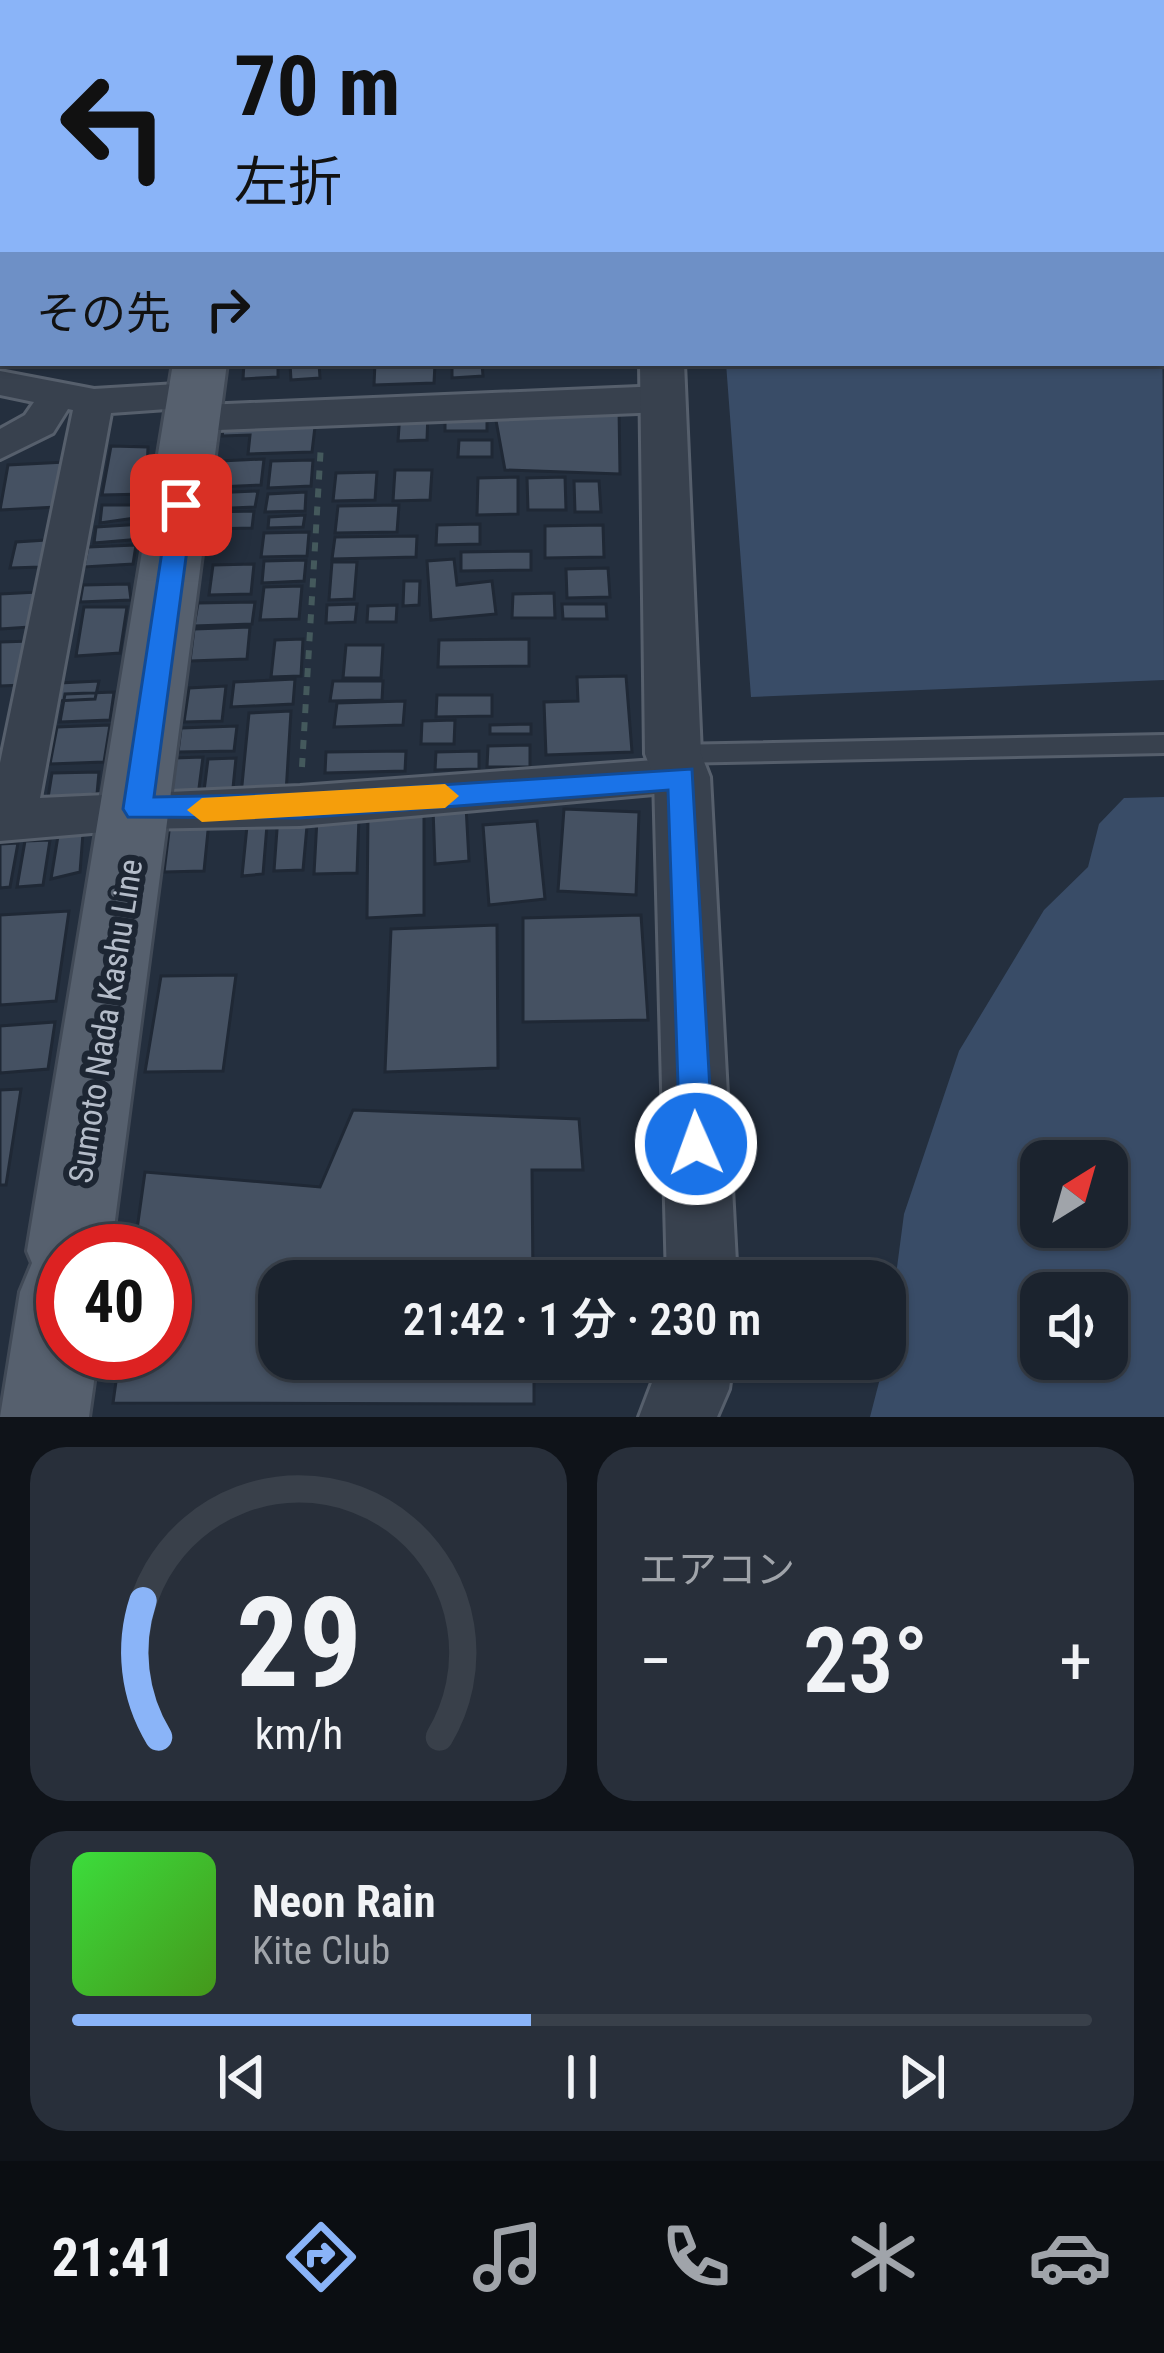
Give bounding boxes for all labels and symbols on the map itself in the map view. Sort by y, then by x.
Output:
pin [130,454,232,556]
street label: Sumoto Nada Kashu Line [61,856,150,1186]
position arrow [633,1081,759,1207]
north arrow [1020,1140,1128,1248]
speed limit sign: 40 [36,1224,192,1380]

